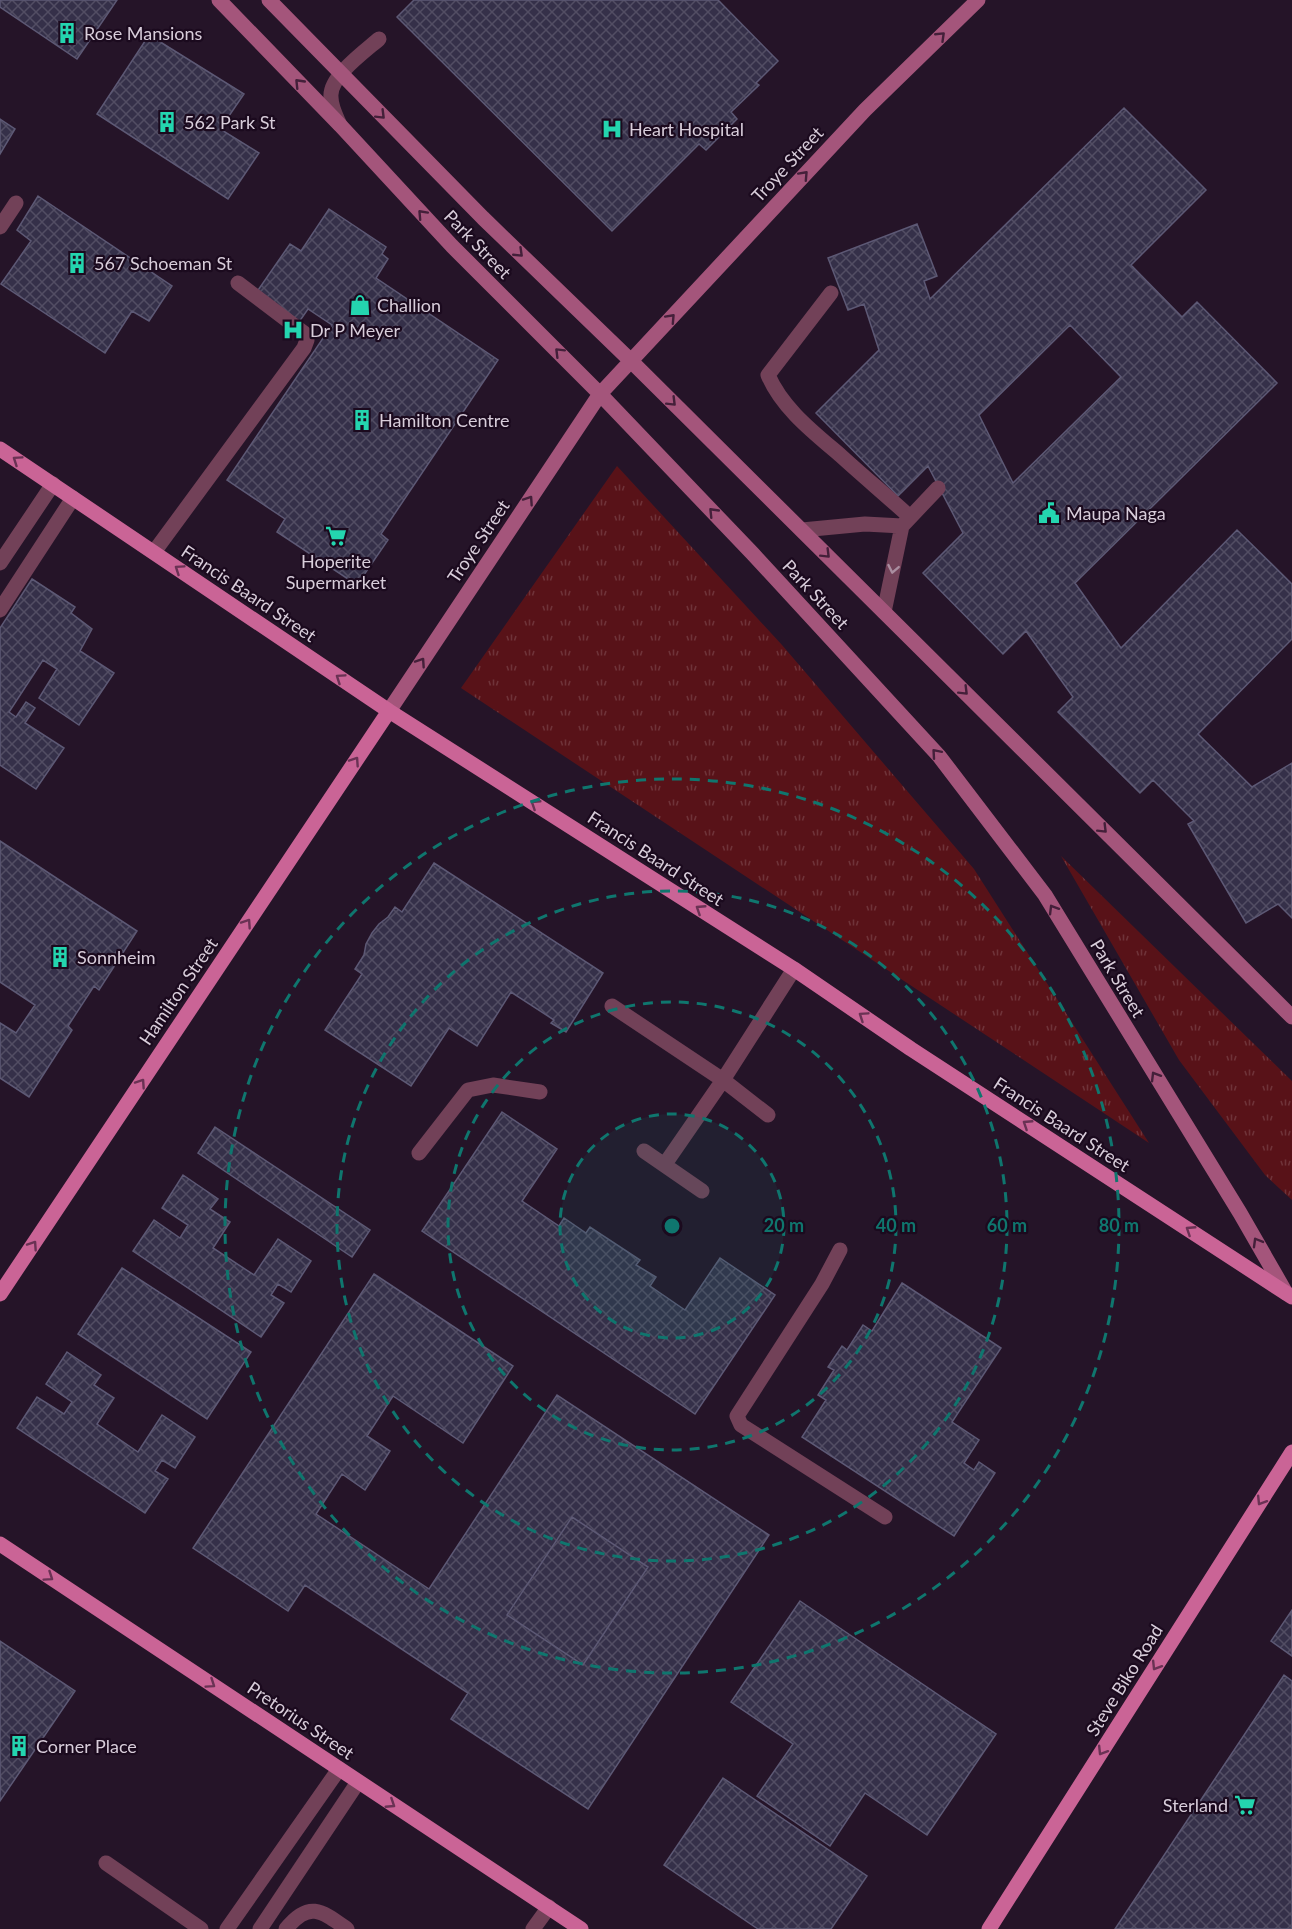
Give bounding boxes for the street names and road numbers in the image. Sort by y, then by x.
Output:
street label: Troye Street [746,121,828,206]
street label: Park Street [440,205,517,283]
street label: Troye Street [442,495,514,587]
street label: Francis Baard Street [177,540,321,647]
street label: Park Street [778,555,854,634]
street label: Francis Baard Street [584,806,729,910]
street label: Hamilton Street [134,933,222,1049]
street label: Park Street [1086,935,1150,1021]
street label: Francis Baard Street [990,1072,1135,1176]
street label: Steve Biko Road [1081,1620,1167,1740]
street label: Pretorius Street [244,1676,359,1764]

